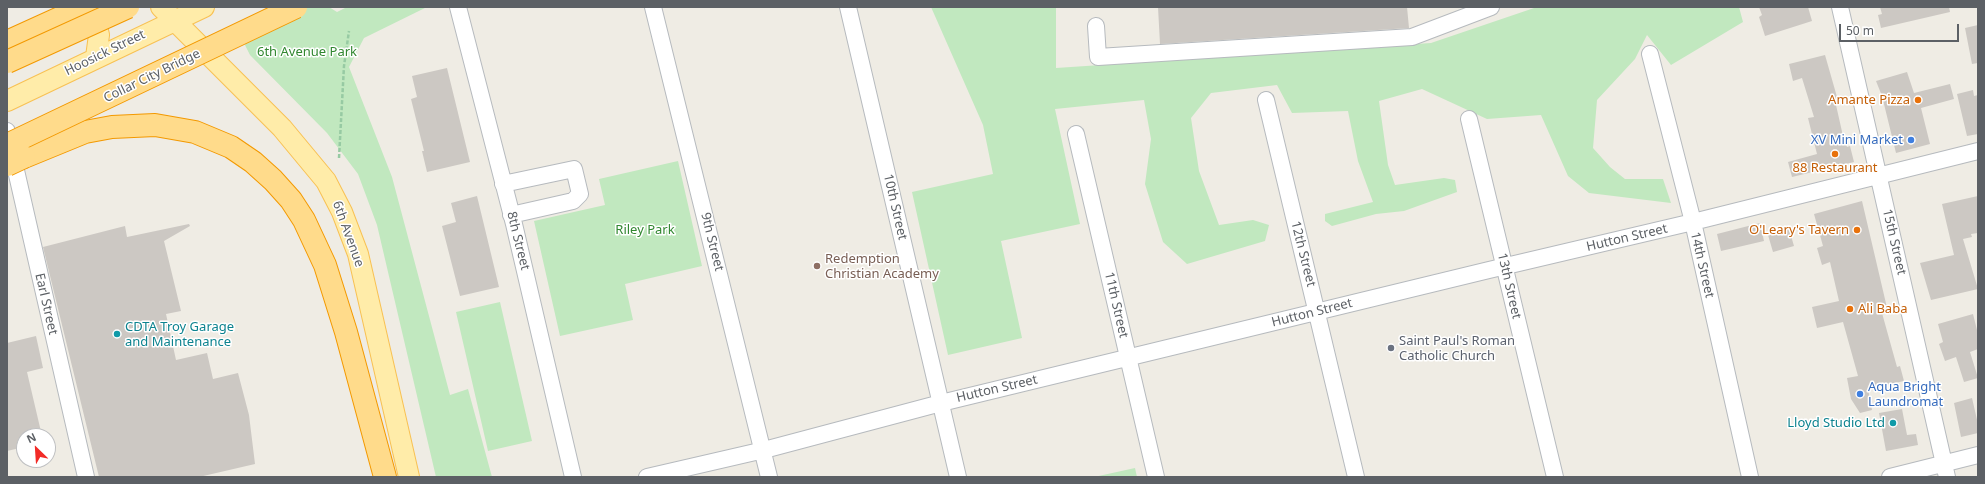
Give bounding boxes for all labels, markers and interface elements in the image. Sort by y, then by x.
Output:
scale bar [1841,16,1961,42]
text: 50 m [1846,22,1874,39]
street label: Hoosick Street [62,27,148,79]
park label: 6th Avenue Park [257,44,357,60]
street label: Collar City Bridge [101,46,203,106]
place label: Amante Pizza [1828,92,1910,108]
marker: Amante Pizza [1913,95,1923,105]
place label: XV Mini Market [1811,132,1903,148]
marker: XV Mini Market [1906,135,1916,145]
marker: 88 Restaurant [1830,149,1840,159]
place label: 88 Restaurant [1792,160,1878,176]
street label: 10th Street [880,172,910,242]
street label: 6th Avenue [329,199,367,269]
street label: 15th Street [1879,207,1909,277]
street label: 8th Street [503,210,533,272]
street label: 9th Street [697,211,727,273]
street label: 12th Street [1287,219,1319,289]
street label: Hutton Street [1585,221,1669,255]
park label: Riley Park [615,222,675,238]
place label: O'Leary's Tavern [1749,222,1849,238]
marker: O'Leary's Tavern [1852,225,1862,235]
street label: 14th Street [1687,230,1717,300]
place label: Redemption Christian Academy [825,251,939,282]
street label: 13th Street [1494,251,1524,321]
marker: Redemption Christian Academy [812,261,822,271]
street label: 11th Street [1101,270,1131,340]
street label: Earl Street [31,272,61,336]
street label: Hutton Street [1270,295,1354,331]
place label: Ali Baba [1858,301,1907,317]
marker: Ali Baba [1845,304,1855,314]
place label: CDTA Troy Garage and Maintenance [125,319,234,350]
marker: CDTA Troy Garage and Maintenance [112,329,122,339]
place label: Saint Paul's Roman Catholic Church [1399,333,1515,364]
marker: Saint Paul's Roman Catholic Church [1386,343,1396,353]
street label: Hutton Street [955,372,1039,406]
place label: Aqua Bright Laundromat [1868,379,1943,410]
marker: Aqua Bright Laundromat [1855,389,1865,399]
place label: Lloyd Studio Ltd [1787,415,1885,431]
marker: Lloyd Studio Ltd [1888,418,1898,428]
north arrow [16,428,56,468]
text: N [24,429,38,446]

